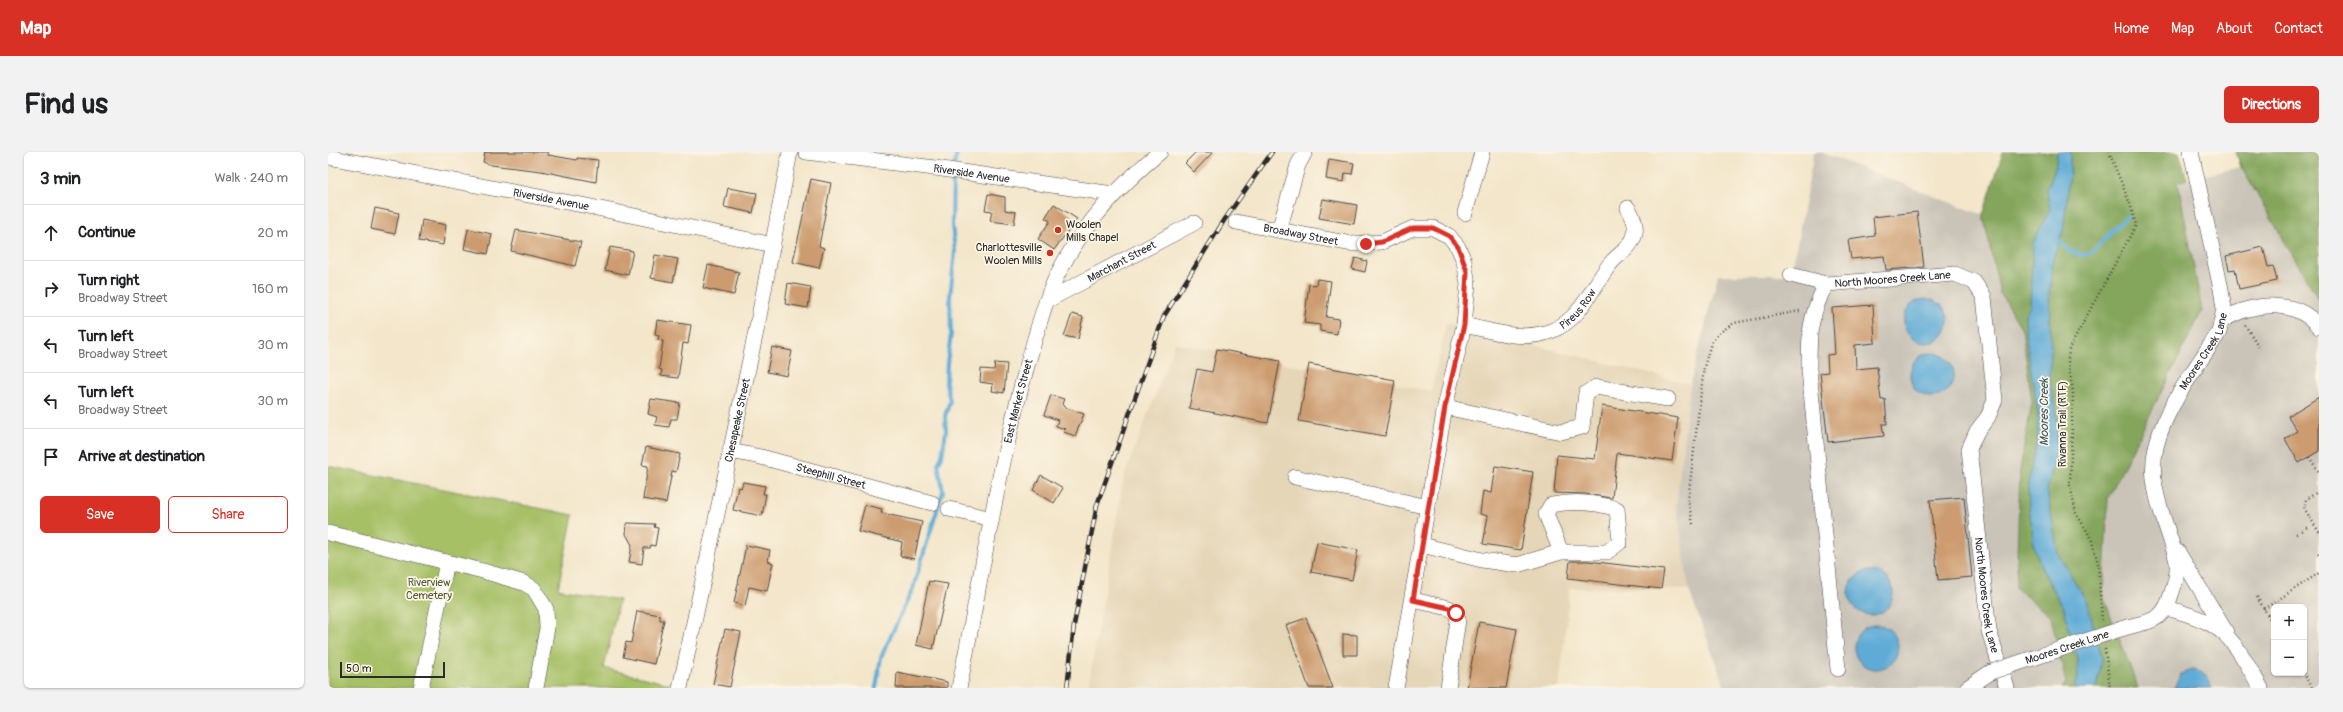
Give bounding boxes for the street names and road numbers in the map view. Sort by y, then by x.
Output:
street label: Riverside Avenue [933,161,1011,185]
street label: Riverside Avenue [512,186,591,213]
street label: Broadway Street [1262,221,1340,248]
street label: Marchant Street [1085,238,1158,285]
street label: North Moores Creek Lane [1834,268,1952,290]
street label: Pireus Row [1557,286,1599,332]
street label: Moores Creek Lane [2176,311,2230,392]
street label: East Market Street [1001,357,1035,444]
street label: Chesapeake Street [722,376,752,463]
street label: Rivanna Trail (RTF) [2056,381,2069,467]
street label: Steephill Street [795,460,868,492]
street label: North Moores Creek Lane [1972,537,2002,655]
street label: Moores Creek Lane [2023,627,2111,667]

